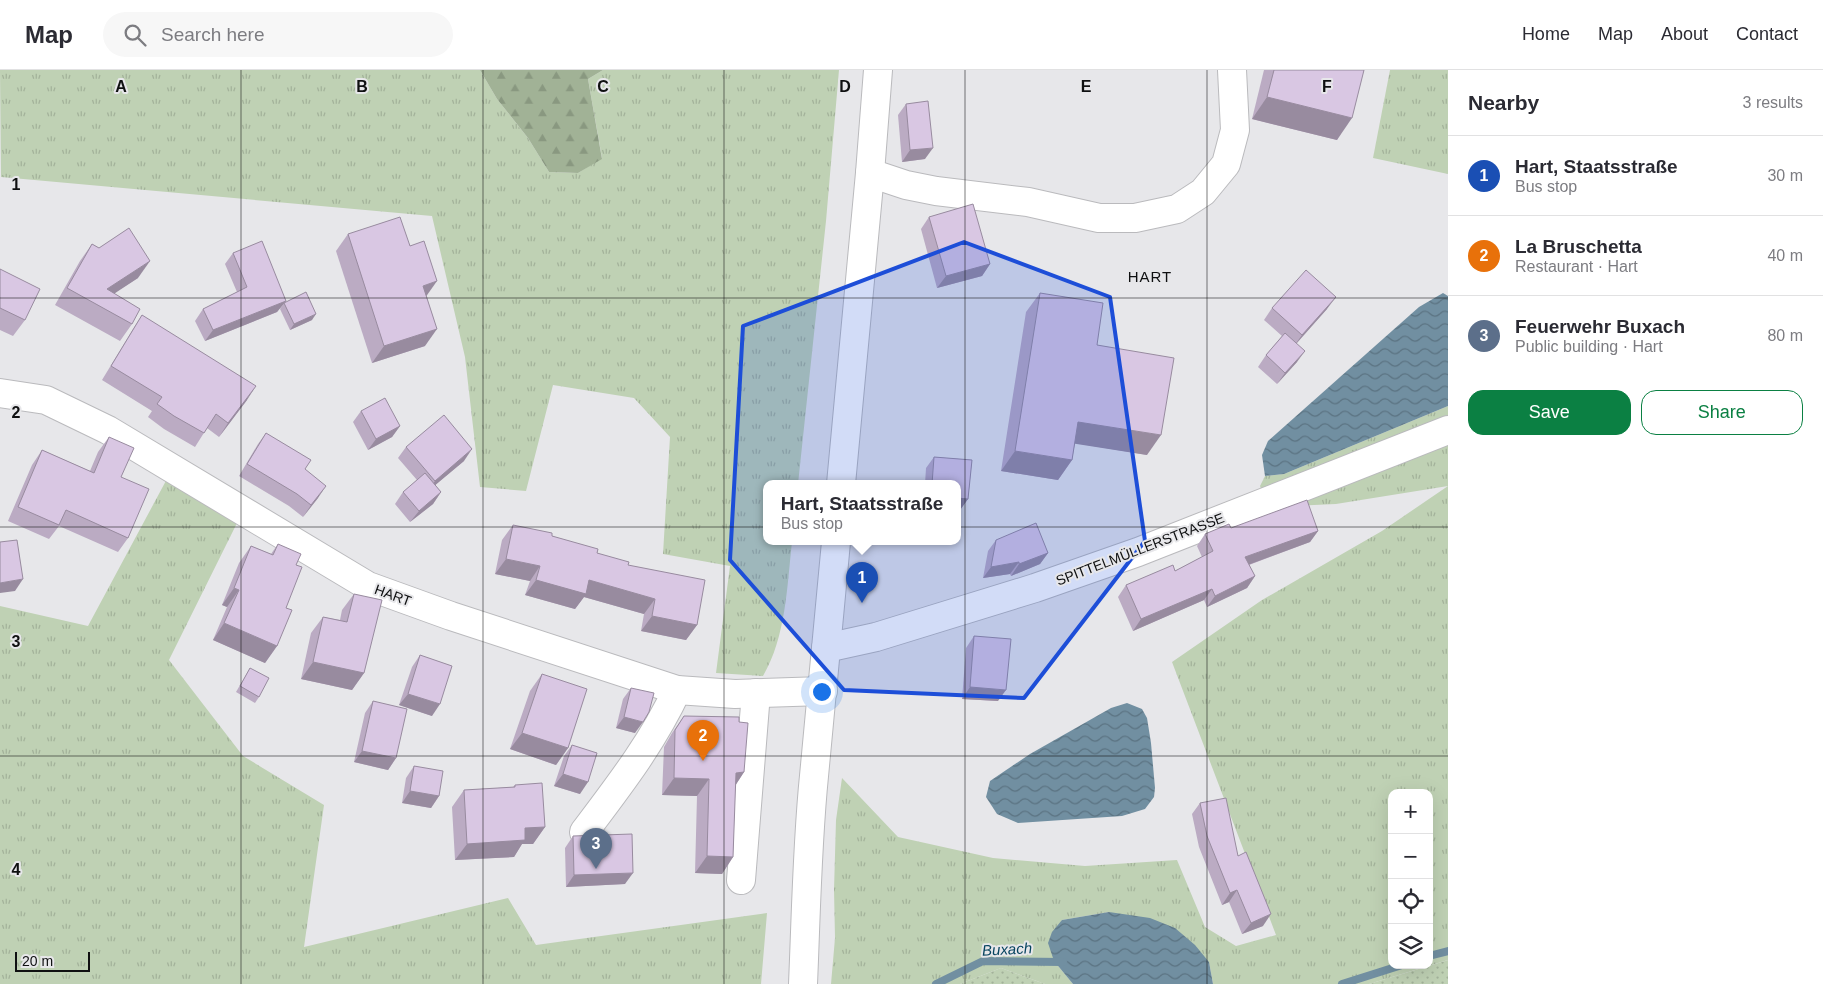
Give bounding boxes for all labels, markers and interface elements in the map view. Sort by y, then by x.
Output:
search box [103,12,453,57]
text: Map [25,21,73,48]
icon: search [121,21,149,49]
text: Search here [161,24,265,45]
text: Home [1522,24,1570,44]
text: Map [1598,24,1633,44]
text: About [1661,24,1708,44]
text: Contact [1736,24,1798,44]
text: A [115,78,127,95]
text: B [356,78,368,95]
text: C [597,78,609,95]
text: D [839,78,851,95]
text: E [1081,78,1092,95]
text: F [1322,78,1332,95]
text: Nearby [1468,91,1539,114]
text: 3 results [1743,94,1803,111]
text: Hart, Staatsstraße [1515,156,1678,177]
text: 1 [1480,167,1488,184]
text: 30 m [1767,167,1803,184]
text: 1 [12,176,21,193]
text: Bus stop [1515,178,1577,195]
text: La Bruschetta [1515,236,1642,257]
text: 2 [1480,247,1488,264]
text: 40 m [1767,247,1803,264]
text: Restaurant · Hart [1515,258,1638,275]
district label: HART [1128,268,1172,285]
text: Feuerwehr Buxach [1515,316,1685,337]
text: 3 [1480,327,1488,344]
text: 80 m [1767,327,1803,344]
text: Public building · Hart [1515,338,1663,355]
button: Save [1468,390,1631,435]
button: Share [1641,390,1803,435]
text: 2 [12,404,21,421]
popup [763,480,961,545]
text: Hart, Staatsstraße [781,493,943,514]
street label: SPITTELMÜLLERSTRASSE [1053,509,1226,589]
text: Bus stop [781,515,843,532]
pin: 1 [846,562,878,603]
street label: HART [372,581,414,609]
text: 3 [12,633,21,650]
your location [809,679,835,705]
pin: 2 [687,720,719,761]
map controls [1388,789,1433,969]
button: + [1388,789,1433,834]
pin: 3 [580,828,612,869]
button: − [1388,834,1433,879]
text: 4 [12,861,21,878]
button: locate [1388,879,1433,924]
button: layers [1388,924,1433,969]
water label: Buxach [982,939,1032,959]
scale bar [15,949,90,972]
text: 20 m [22,953,53,969]

